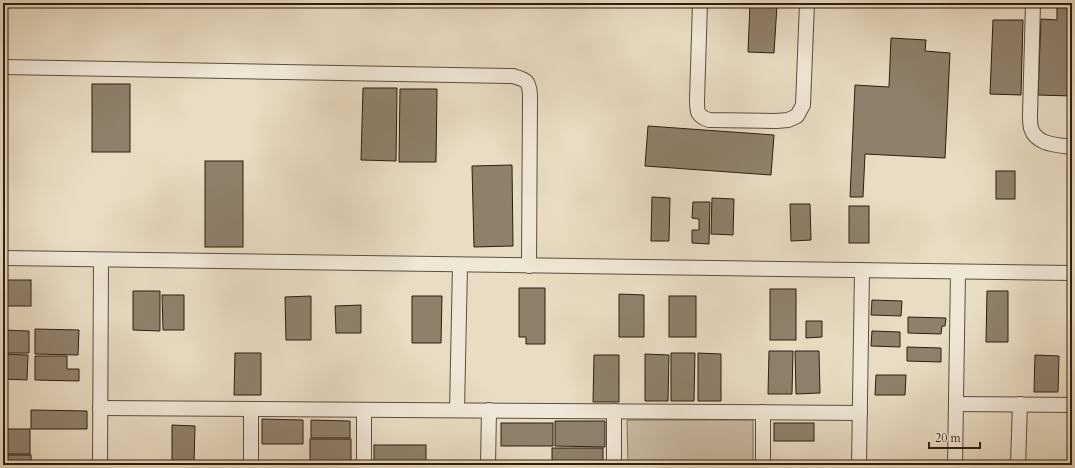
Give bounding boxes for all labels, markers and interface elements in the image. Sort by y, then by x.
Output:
scale bar [929,424,980,450]
text: 20 m [935,430,962,446]

